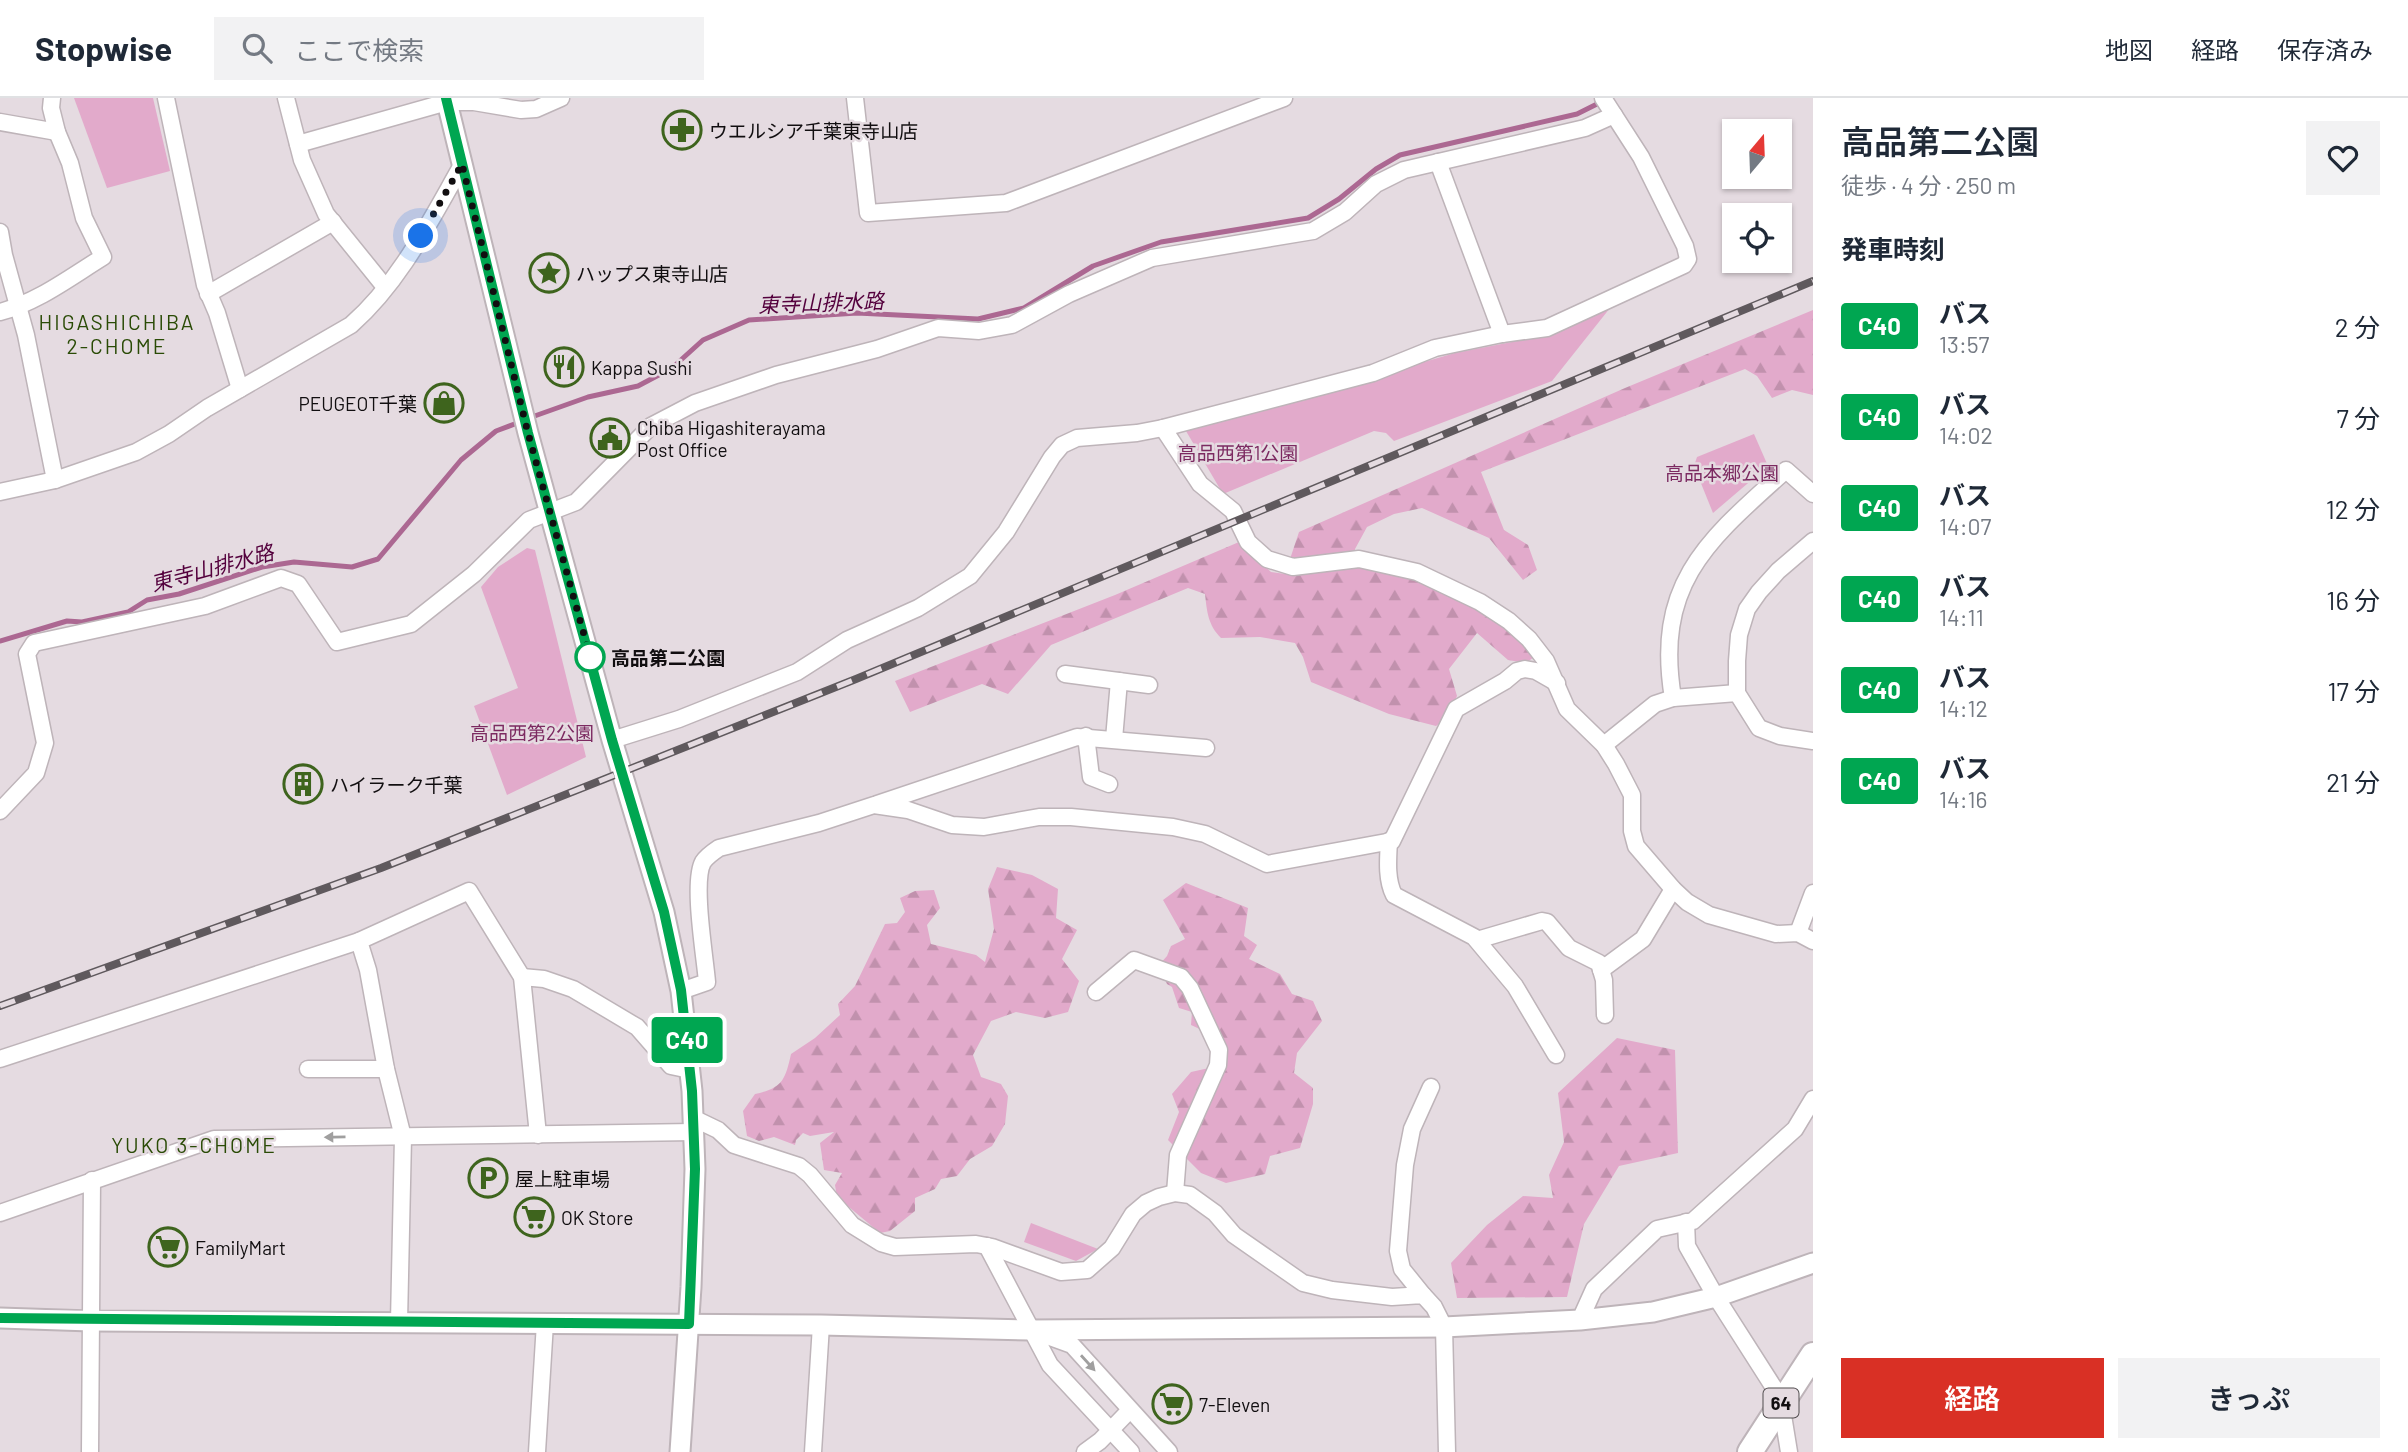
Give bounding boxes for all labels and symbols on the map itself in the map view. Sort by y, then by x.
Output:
pharmacy icon: ウエルシア千葉東寺山店 [661,109,703,151]
place label: ウエルシア千葉東寺山店 [709,119,918,142]
north arrow [1722,119,1792,189]
your location [403,218,438,253]
place icon: ハップス東寺山店 [528,252,570,294]
place label: ハップス東寺山店 [576,262,728,285]
water label: 東寺山排水路 [758,287,886,317]
district label: HIGASHICHIBA 2-CHOME [39,309,195,358]
restaurant icon: Kappa Sushi [543,346,585,388]
place label: Kappa Sushi [591,356,692,379]
shop icon: PEUGEOT千葉 [423,382,465,424]
place label: PEUGEOT千葉 [299,392,417,415]
place label: Chiba Higashiterayama Post Office [637,416,826,461]
public building icon: Chiba Higashiterayama Post Office [589,417,631,459]
park label: 高品西第1公園 [1178,441,1298,464]
park label: 高品本郷公園 [1665,461,1779,484]
water label: 東寺山排水路 [148,538,278,595]
marker: 高品第二公園 [575,642,605,672]
place label: 高品第二公園 [611,646,725,669]
park label: 高品西第2公園 [470,721,594,744]
building icon: ハイラーク千葉 [282,763,324,805]
place label: ハイラーク千葉 [330,773,463,796]
line badge: C40 [647,1017,727,1063]
district label: YUKO 3-CHOME [111,1132,277,1157]
one-way arrow [323,1132,345,1143]
parking icon: 屋上駐車場 [467,1157,509,1199]
place label: 屋上駐車場 [515,1167,610,1190]
supermarket icon: OK Store [513,1196,555,1238]
place label: OK Store [561,1206,633,1229]
supermarket icon: FamilyMart [147,1226,189,1268]
place label: FamilyMart [195,1236,286,1259]
one-way arrow [1080,1354,1096,1372]
supermarket icon: 7-Eleven [1151,1383,1193,1425]
road number: 64 [1764,1388,1798,1418]
place label: 7-Eleven [1199,1393,1270,1416]

